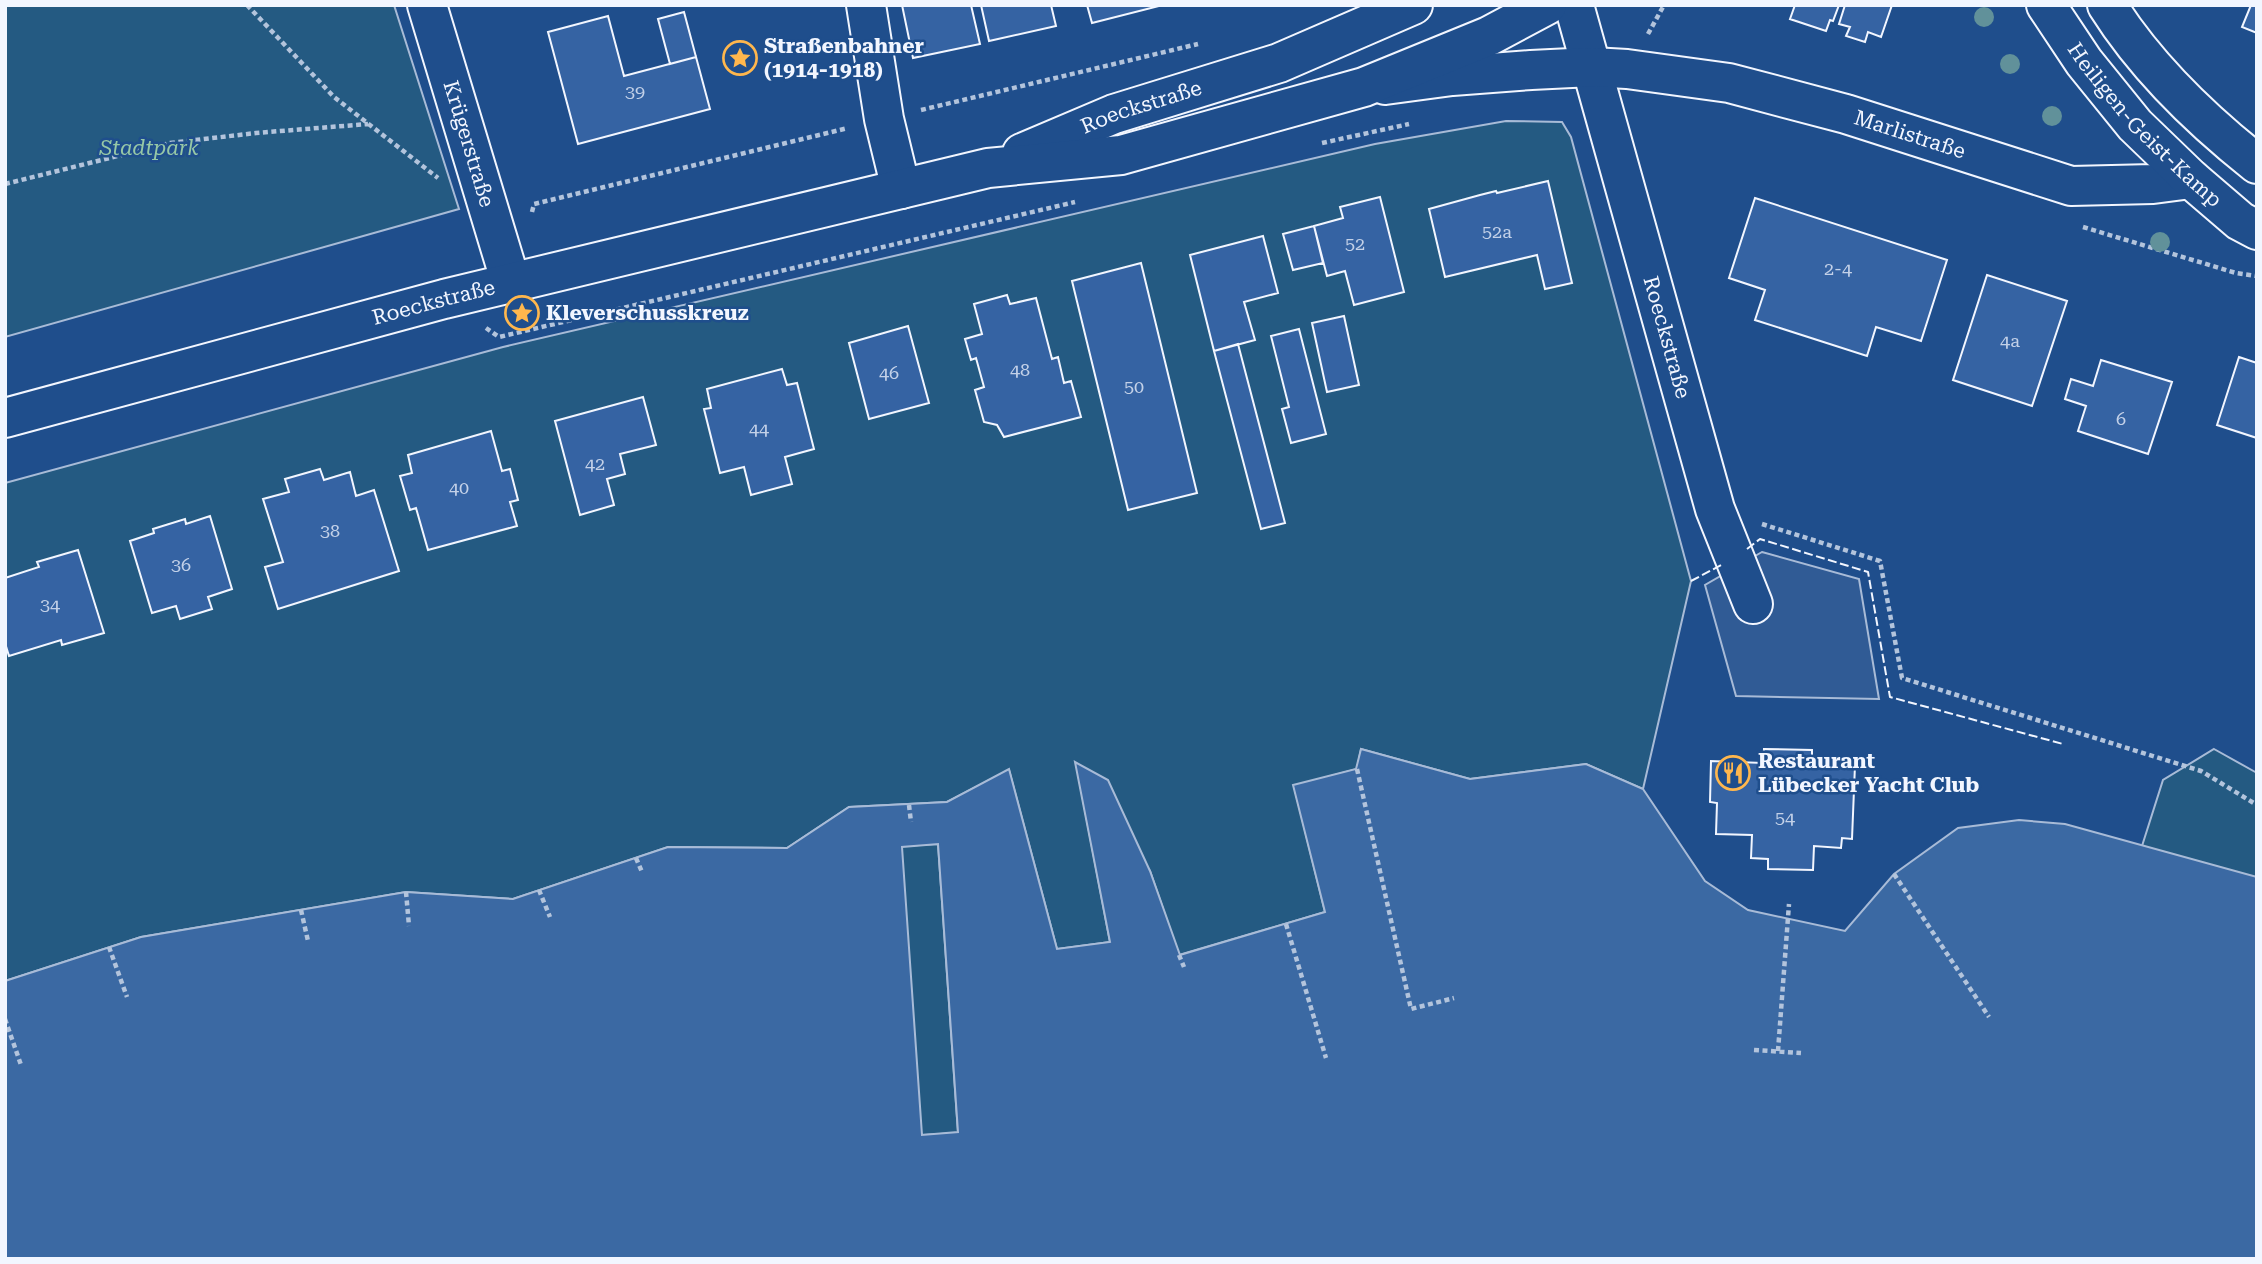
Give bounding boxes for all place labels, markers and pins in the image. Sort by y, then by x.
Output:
place label: Straßenbahner (1914-1918) [764,34,924,82]
place icon: Straßenbahner (1914-1918) [721,39,759,77]
place icon: Kleverschusskreuz [503,294,541,332]
place label: Kleverschusskreuz [546,301,749,325]
place label: Restaurant Lübecker Yacht Club [1758,749,1979,797]
restaurant icon: Restaurant Lübecker Yacht Club [1714,754,1752,792]

